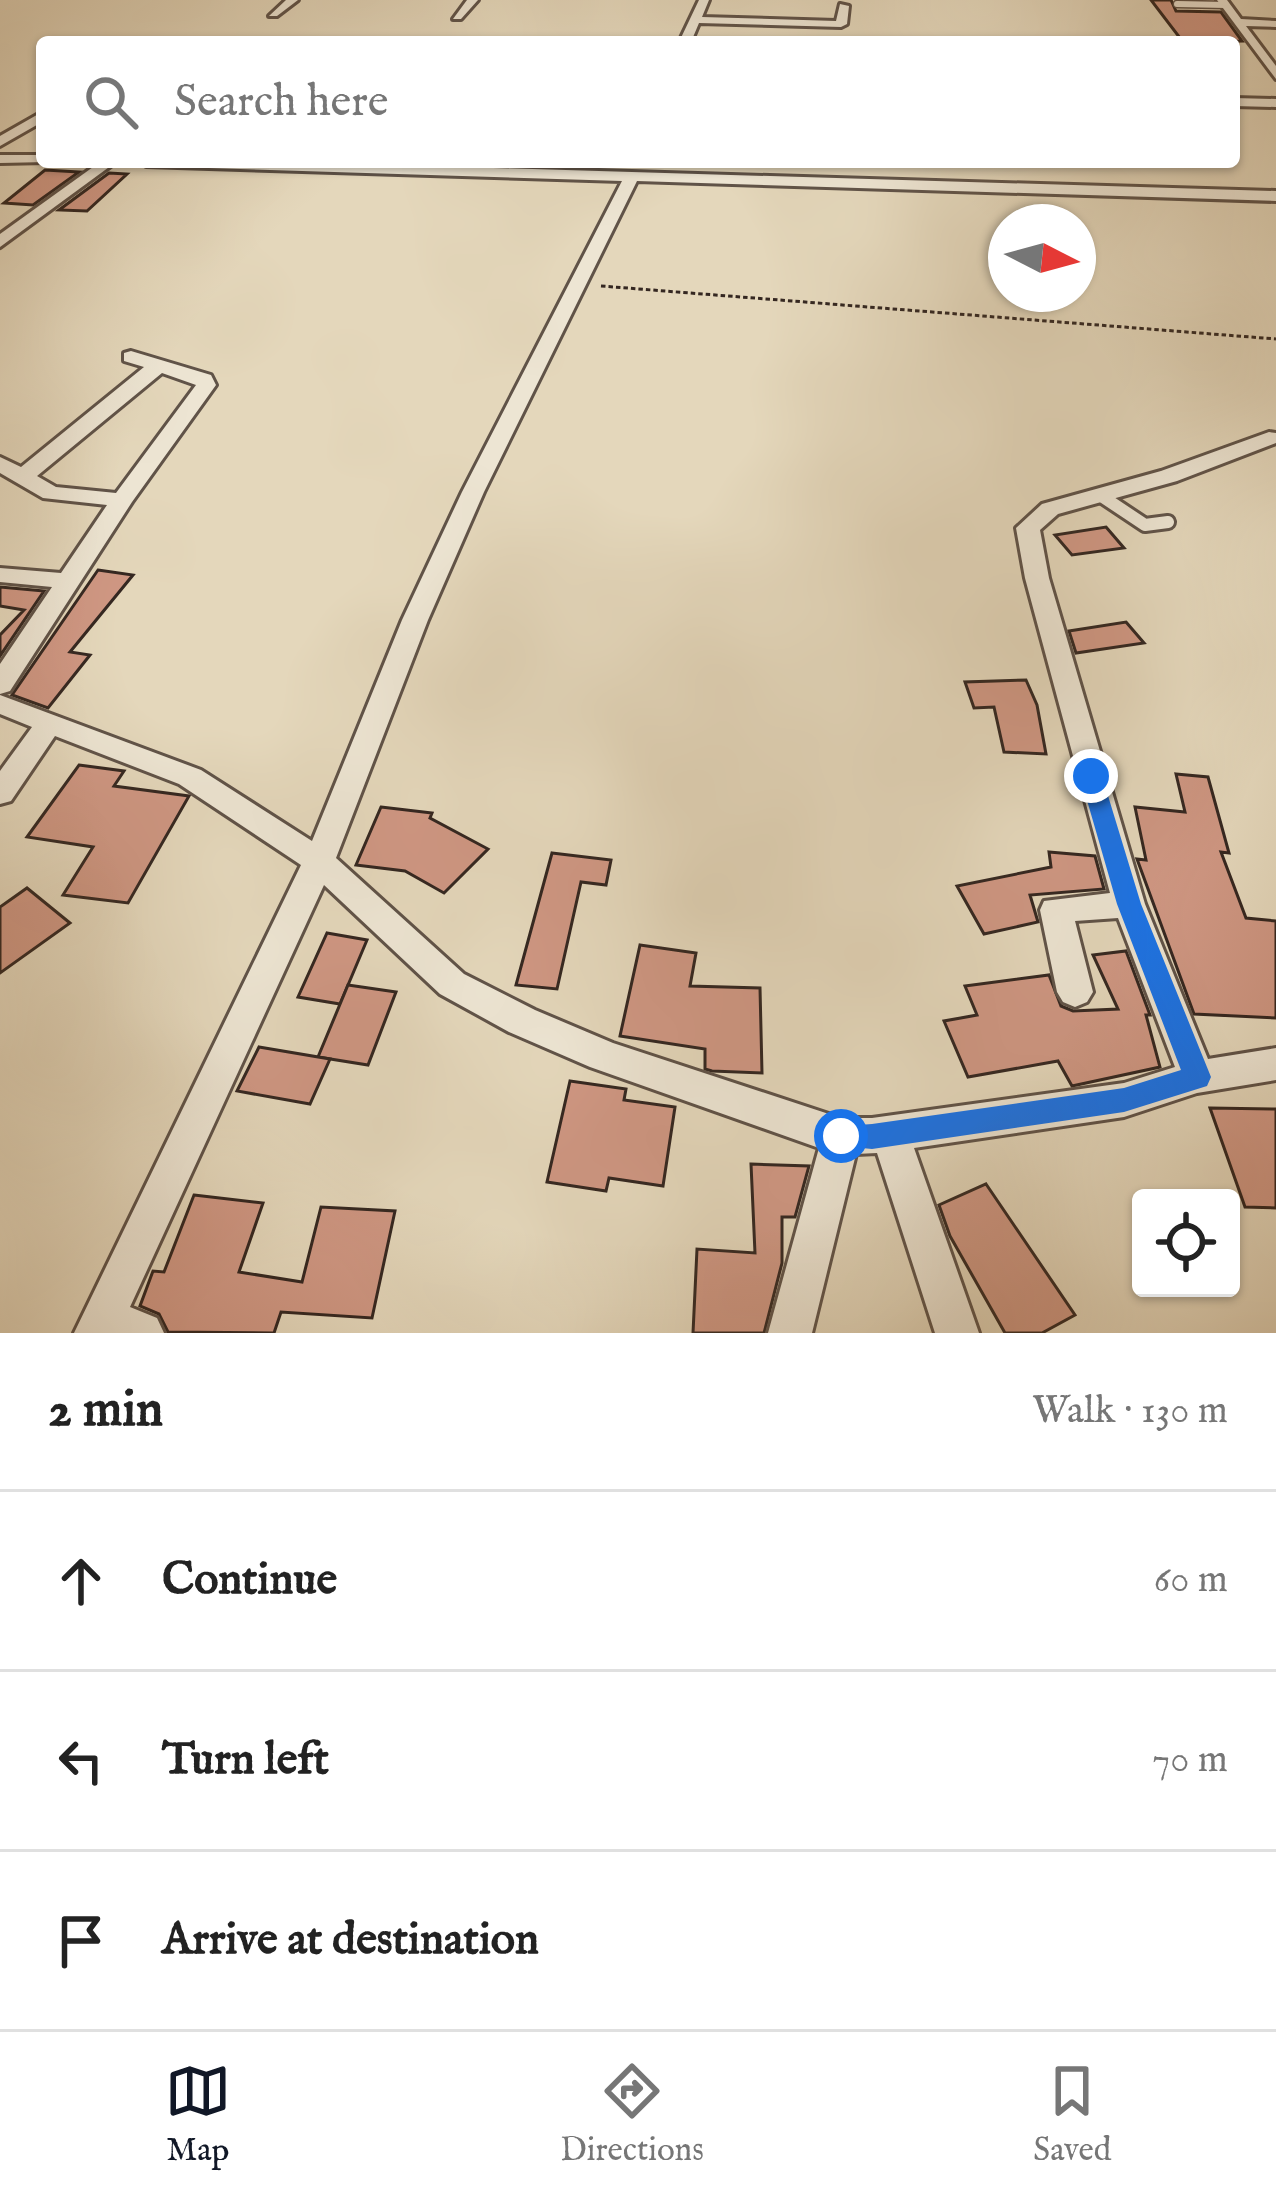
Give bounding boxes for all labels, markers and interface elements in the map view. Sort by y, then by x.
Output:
search box [36,36,1240,168]
icon: search [78,69,144,135]
text: Search here [174,74,388,131]
north arrow [988,204,1096,312]
route end [1064,749,1118,803]
route start [814,1109,868,1163]
map controls [1132,1189,1240,1297]
button: locate [1132,1189,1240,1297]
text: 2 min [48,1379,163,1444]
text: Walk · 130 m [1032,1387,1228,1436]
icon: ahead [48,1548,114,1614]
text: Continue [162,1552,337,1609]
text: 60 m [1154,1556,1228,1605]
icon: left [48,1728,114,1794]
text: Turn left [162,1732,329,1789]
text: 70 m [1152,1736,1228,1785]
icon: arrive [48,1908,114,1974]
text: Arrive at destination [162,1912,539,1969]
tab: Map [165,2058,231,2172]
tab: Directions [560,2058,704,2172]
tab: Saved [1033,2058,1111,2172]

